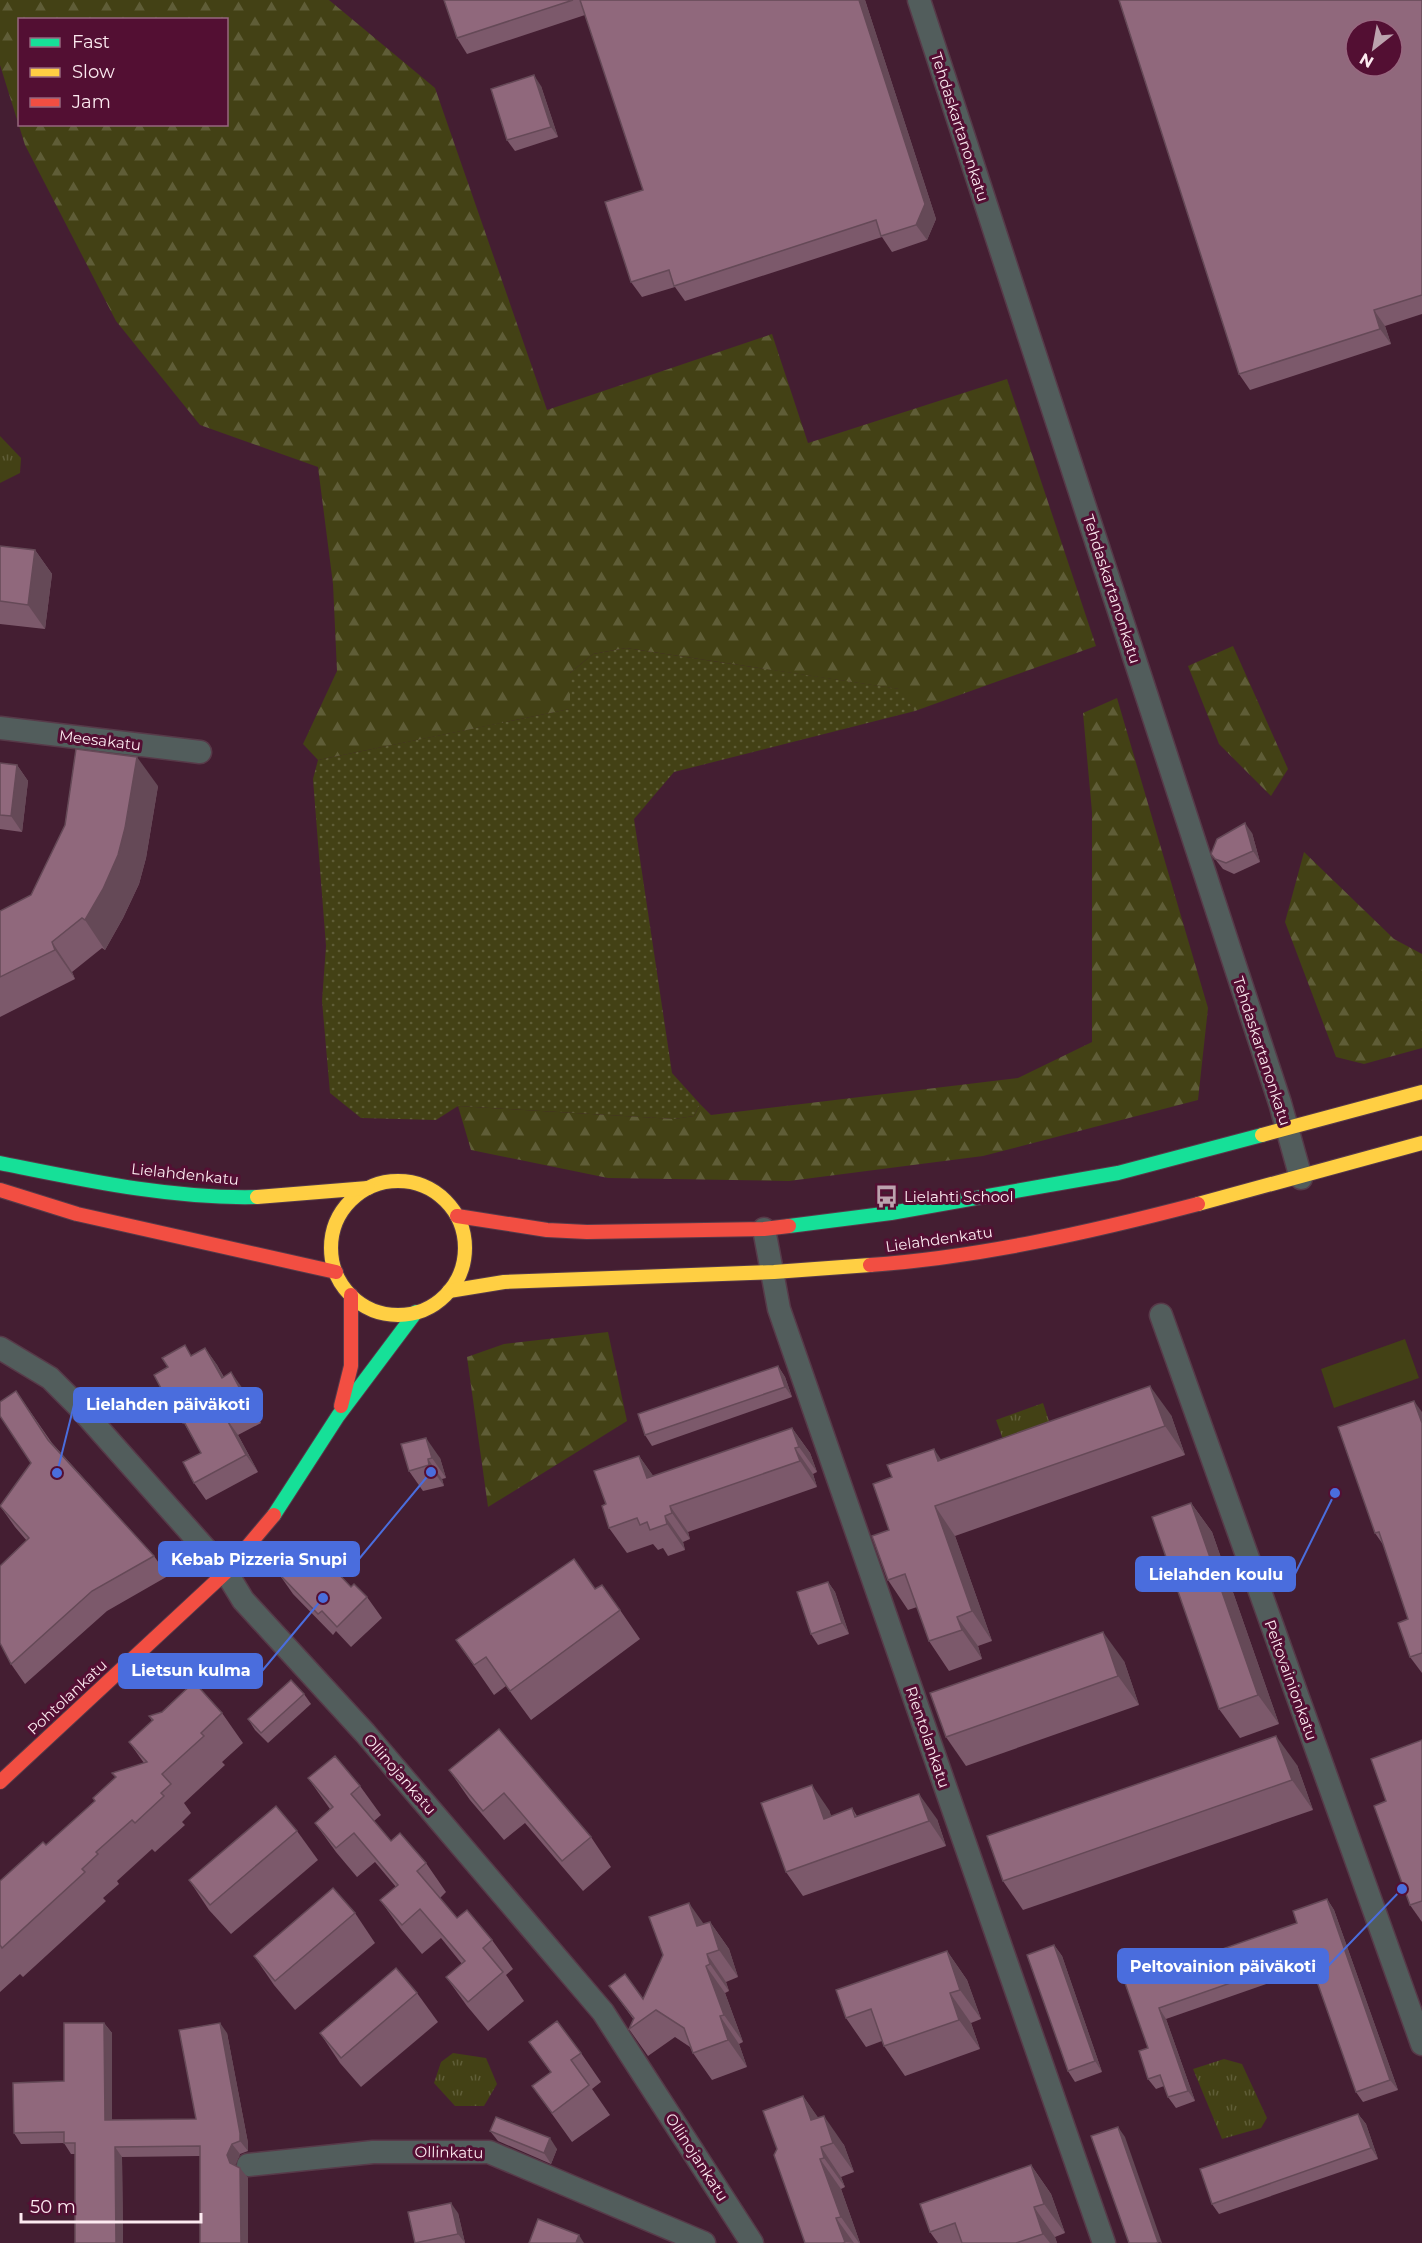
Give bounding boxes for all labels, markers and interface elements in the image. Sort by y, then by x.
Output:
legend [18,18,228,126]
north arrow [1344,18,1404,78]
text: Fast [72,31,110,53]
text: N [1356,49,1377,72]
street label: Tehdaskartanonkatu [927,50,993,204]
text: Slow [72,61,115,83]
text: Jam [71,91,111,113]
street label: Tehdaskartanonkatu [1079,512,1145,666]
street label: Meesakatu [58,726,142,754]
street label: Tehdaskartanonkatu [1229,974,1295,1128]
street label: Lielahdenkatu [130,1159,240,1189]
bus stop icon: Lielahti School [873,1183,899,1209]
place label: Lielahti School [904,1187,1014,1206]
street label: Lielahdenkatu [884,1222,994,1256]
callout: Lielahden päiväkoti [74,1388,262,1422]
text: Lielahden päiväkoti [86,1395,250,1414]
callout: Kebab Pizzeria Snupi [159,1542,359,1576]
text: Kebab Pizzeria Snupi [171,1550,347,1569]
callout: Lielahden koulu [1136,1557,1295,1591]
text: Lielahden koulu [1149,1565,1283,1584]
street label: Peltovainionkatu [1260,1617,1322,1743]
callout: Lietsun kulma [119,1654,262,1688]
street label: Pohtolankatu [23,1655,111,1739]
text: Lietsun kulma [131,1661,251,1680]
street label: Rientolankatu [902,1684,954,1790]
street label: Ollinojankatu [360,1730,440,1818]
callout: Peltovainion päiväkoti [1118,1949,1328,1983]
text: Peltovainion päiväkoti [1130,1957,1316,1976]
street label: Ollinojankatu [661,2109,733,2205]
street label: Ollinkatu [415,2142,483,2162]
scale bar [21,2186,201,2224]
text: 50 m [30,2196,76,2218]

